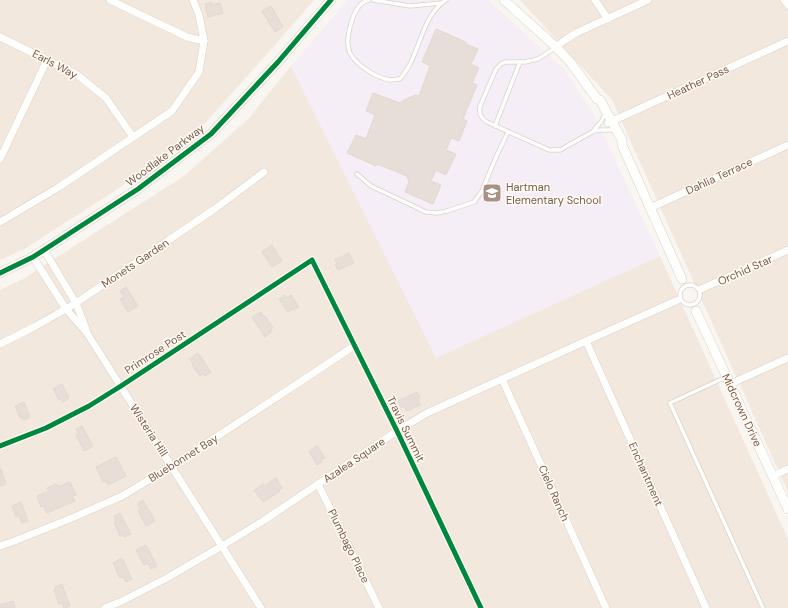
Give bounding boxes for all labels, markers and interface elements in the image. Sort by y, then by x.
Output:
street label: Earls Way [30,46,80,82]
street label: Heather Pass [665,62,731,102]
street label: Woodlake Parkway [123,121,207,189]
street label: Dahlia Terrace [683,154,755,198]
place label: Hartman Elementary School [506,180,601,207]
school or university icon: Hartman Elementary School [481,182,503,204]
street label: Monets Garden [99,235,171,291]
street label: Orchid Star [716,252,774,288]
street label: Primrose Post [122,327,188,377]
street label: Midcrown Drive [719,371,765,449]
street label: Travis Summit [384,394,428,464]
street label: Wisteria Hill [127,401,171,459]
street label: Bluebonnet Bay [146,431,220,485]
street label: Azalea Square [320,434,388,486]
street label: Enchantment [626,440,666,508]
street label: Cielo Ranch [535,463,573,523]
street label: Plumbago Place [325,507,373,585]

